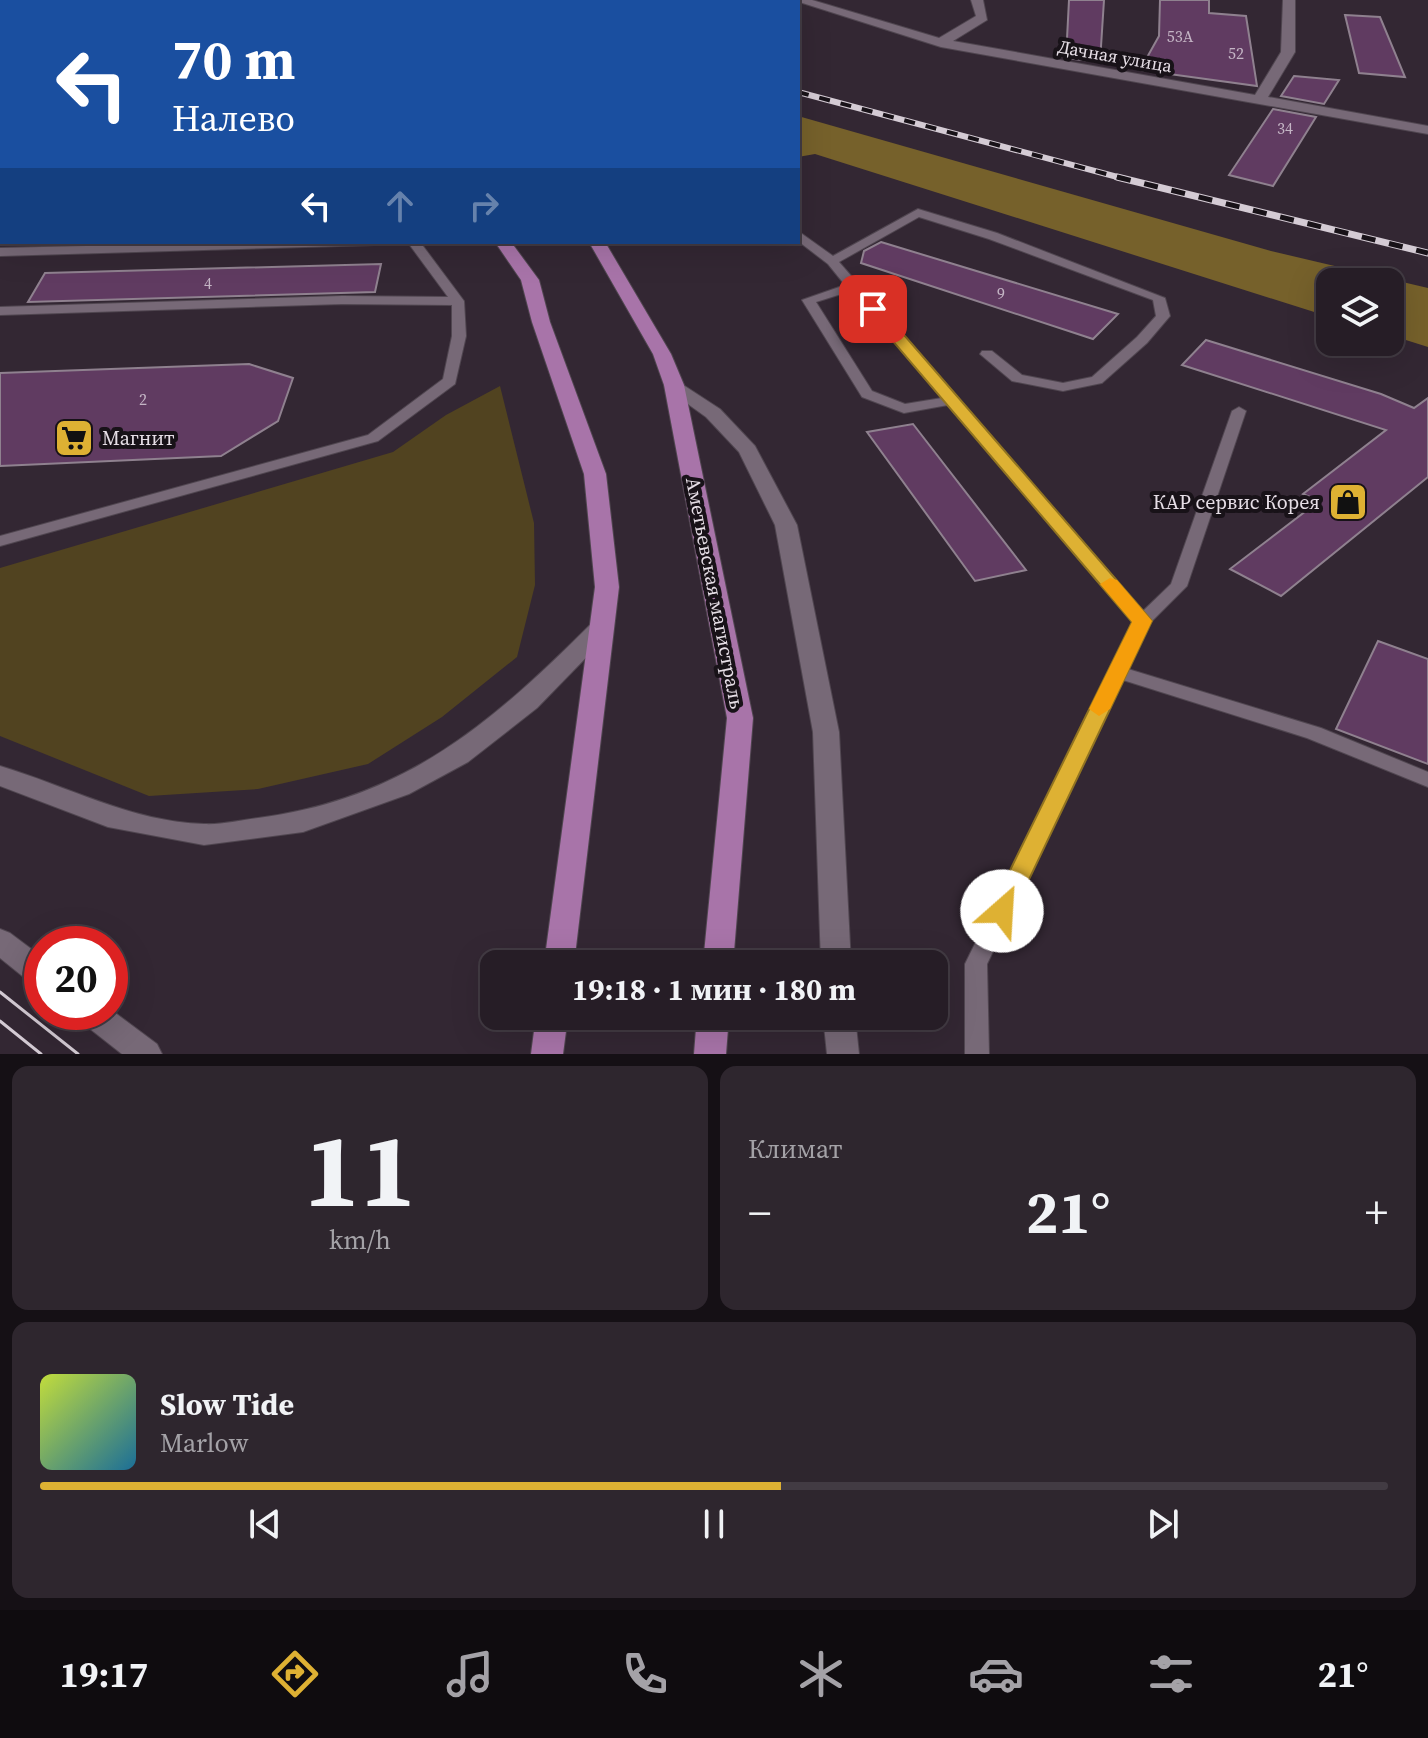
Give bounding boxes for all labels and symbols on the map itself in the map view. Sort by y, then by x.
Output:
house number: 53А [1167,25,1194,47]
street label: Дачная улица [1056,34,1175,78]
house number: 52 [1228,42,1244,64]
house number: 34 [1277,117,1293,139]
house number: 4 [204,272,212,294]
pin [839,275,907,343]
house number: 9 [997,282,1005,304]
house number: 2 [139,388,147,410]
supermarket icon: Магнит [53,417,95,459]
place label: Магнит [102,424,175,452]
street label: Аметьевская магистраль [679,475,751,711]
shop icon: КАР сервис Корея [1327,481,1369,523]
place label: КАР сервис Корея [1153,488,1320,516]
position arrow [960,869,1044,953]
speed limit sign: 20 [24,926,128,1030]

